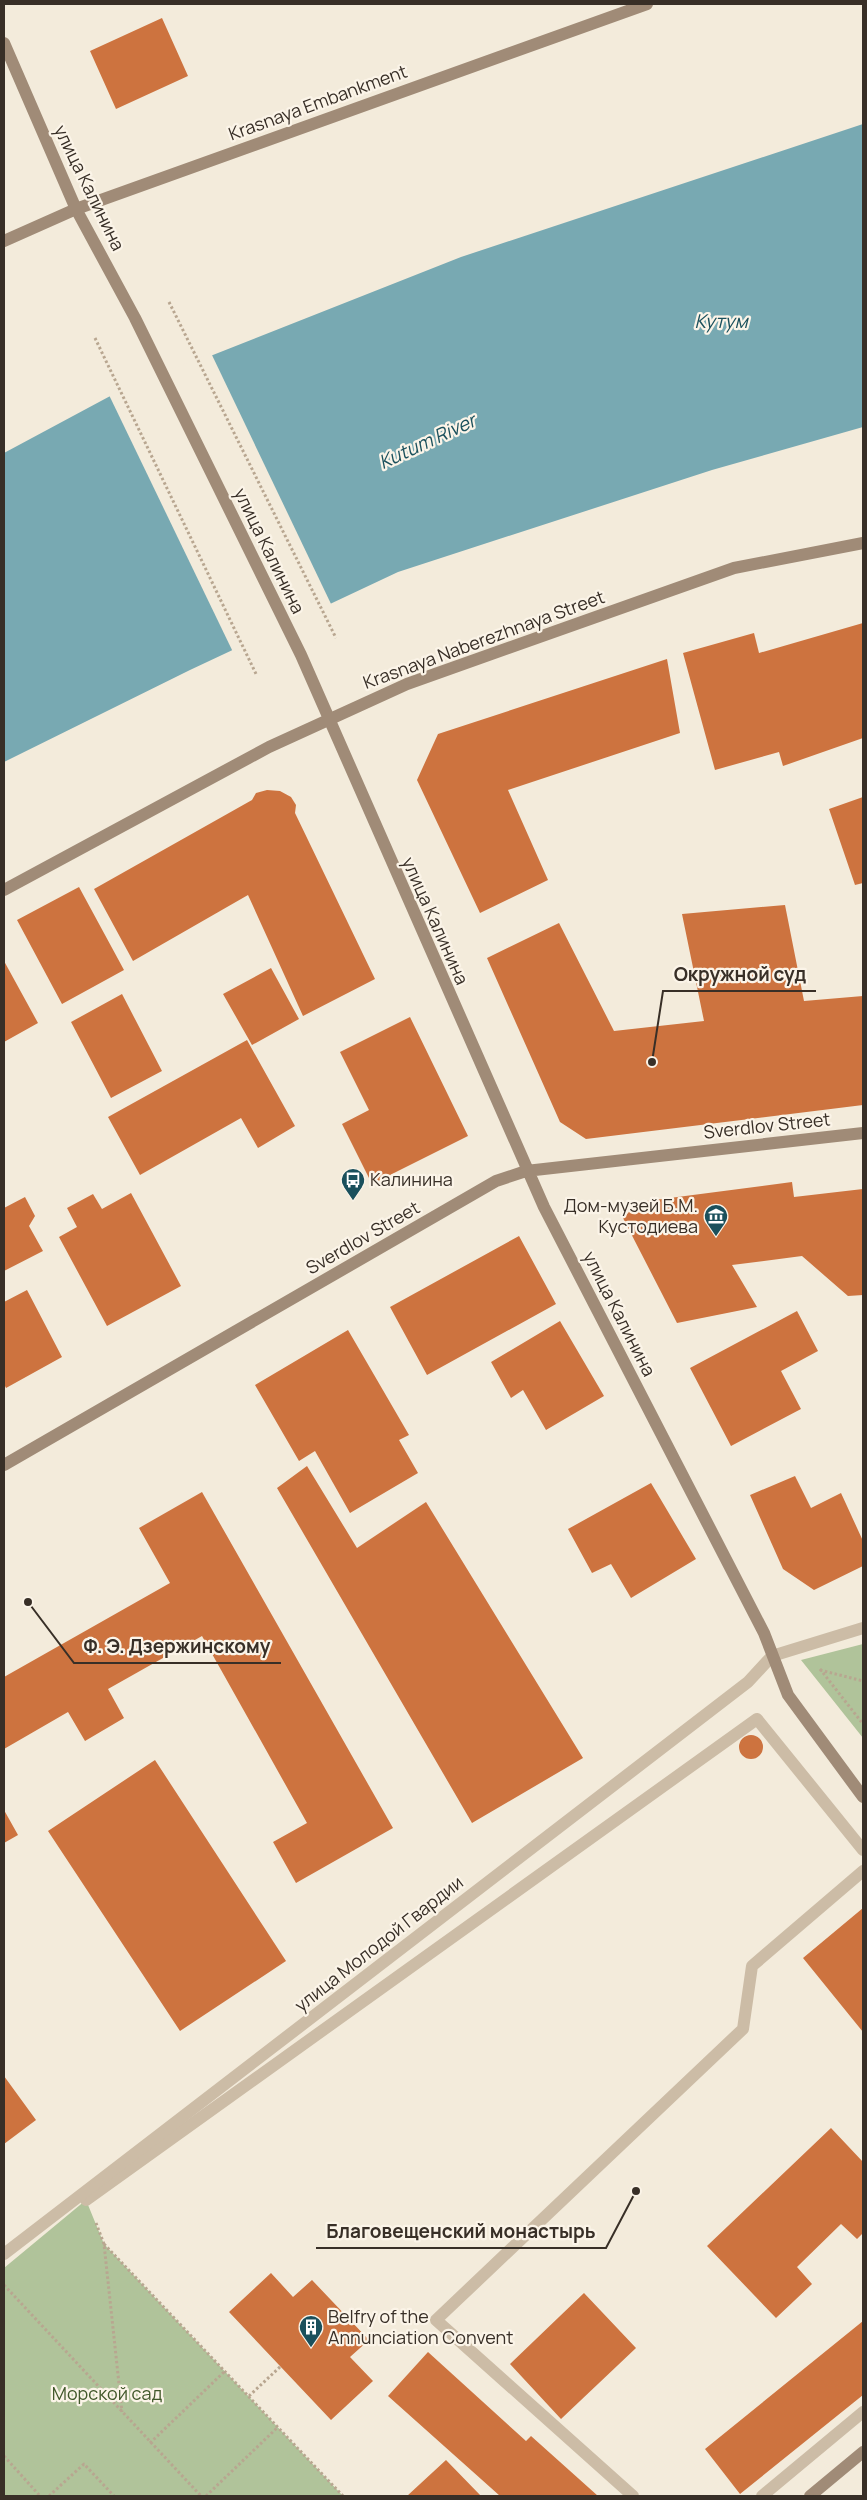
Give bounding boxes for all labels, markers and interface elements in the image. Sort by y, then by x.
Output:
street label: Krasnaya Embankment [225,59,410,146]
street label: улица Калинина [49,121,131,255]
water label: Кутум [694,308,749,334]
water label: Kutum River [374,406,482,475]
street label: улица Калинина [229,484,311,618]
street label: Krasnaya Naberezhnaya Street [360,584,608,694]
street label: улица Калинина [397,853,475,988]
callout: Окружной суд [663,957,816,991]
text: Окружной суд [674,961,806,987]
street label: Sverdlov Street [702,1106,832,1144]
bus stop icon: Калинина [340,1167,366,1201]
place label: Калинина [370,1167,453,1191]
place label: Дом-музей Б.М. Кустодиева [564,1193,698,1238]
street label: Sverdlov Street [301,1195,424,1279]
museum icon: Дом-музей Б.М. Кустодиева [703,1203,729,1237]
street label: улица Калинина [578,1247,662,1380]
callout: Ф. Э. Дзержинскому [74,1629,281,1663]
text: Ф. Э. Дзержинскому [84,1633,271,1659]
street label: улица Молодой Гвардии [289,1870,468,2017]
callout: Благовещенский монастырь [316,2214,606,2248]
text: Благовещенский монастырь [326,2218,596,2244]
place label: Belfry of the Annunciation Convent [328,2304,514,2349]
building icon: Belfry of the Annunciation Convent [298,2314,324,2348]
park label: Морской сад [52,2381,162,2405]

